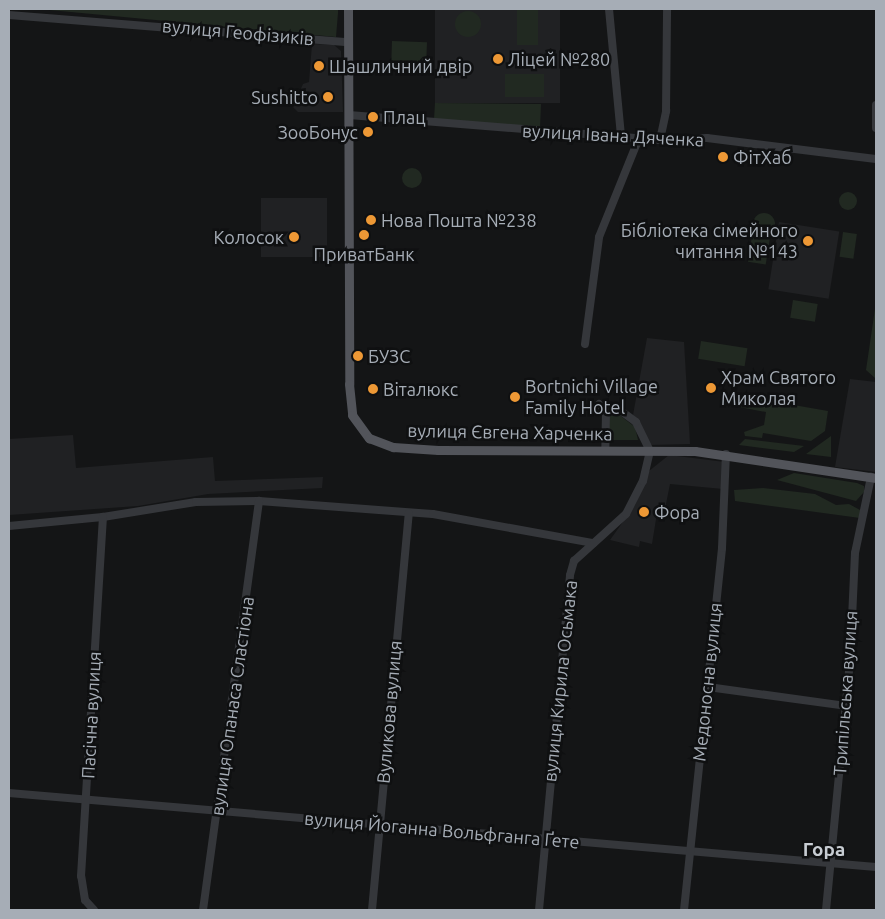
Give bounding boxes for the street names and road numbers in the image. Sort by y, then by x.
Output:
street label: вулиця Геофізиків [161,15,315,49]
street label: вулиця Івана Дяченка [521,119,705,151]
street label: вулиця Євгена Харченка [407,419,613,445]
street label: вулиця Кирила Осьмака [539,579,581,783]
street label: вулиця Опанаса Сластіона [206,595,258,817]
street label: Медоносна вулиця [688,602,726,762]
street label: Трипільська вулиця [828,610,862,776]
street label: Вуликова вулиця [372,640,406,784]
street label: Пасічна вулиця [77,651,105,779]
street label: вулиця Йоганна Вольфганга Ґете [304,807,580,853]

